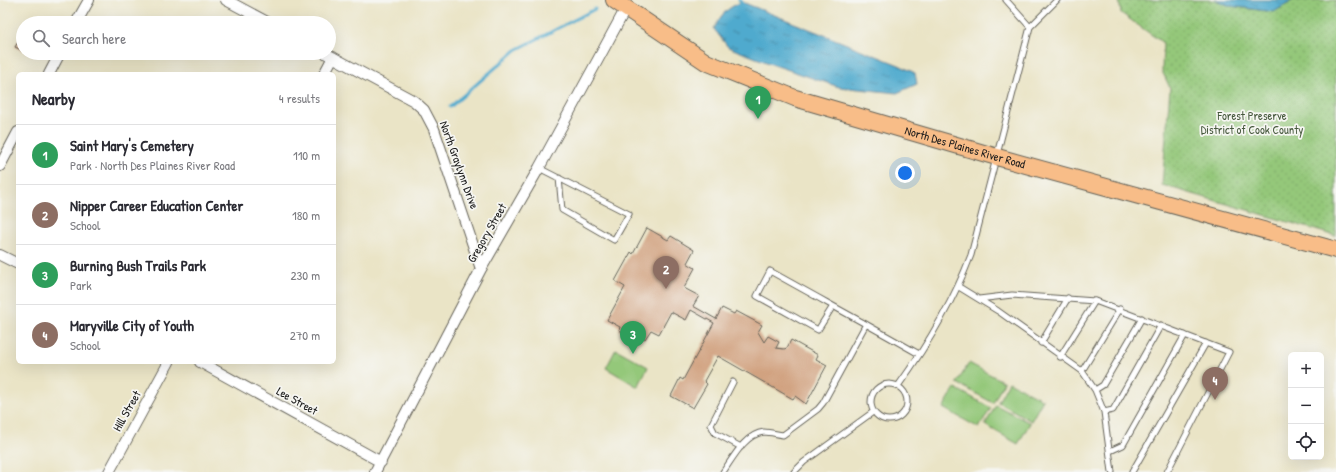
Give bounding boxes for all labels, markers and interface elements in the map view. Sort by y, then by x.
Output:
search box [16,16,336,60]
icon: search [30,27,52,49]
text: Search here [62,28,126,49]
pin: 1 [745,86,771,119]
text: Nearby [32,87,75,110]
text: 4 results [279,89,320,107]
park label: Forest Preserve District of Cook County [1201,107,1303,138]
street label: North Graylynn Drive [436,119,483,211]
street label: North Des Plaines River Road [903,122,1028,172]
text: Saint Mary's Cemetery [70,135,194,156]
text: 1 [43,146,47,164]
text: 110 m [293,146,320,164]
text: Park · North Des Plaines River Road [70,156,235,174]
your location [895,163,915,183]
text: Nipper Career Education Center [70,195,243,216]
street label: Gregory Street [463,199,511,265]
text: 2 [42,206,48,224]
text: 180 m [292,206,320,224]
text: School [70,216,100,234]
text: Burning Bush Trails Park [70,255,206,276]
pin: 2 [653,256,679,289]
text: 3 [42,266,48,284]
text: 230 m [290,266,320,284]
text: Park [70,276,92,294]
text: Maryville City of Youth [70,315,194,336]
pin: 3 [620,321,646,354]
text: 4 [43,326,47,344]
text: 270 m [290,326,320,344]
text: School [70,336,100,354]
map controls [1288,352,1324,460]
button: + [1288,352,1324,388]
pin: 4 [1202,367,1228,400]
street label: Lee Street [274,382,322,419]
street label: Hill Street [108,387,145,434]
button: − [1288,388,1324,424]
button: locate [1288,424,1324,460]

